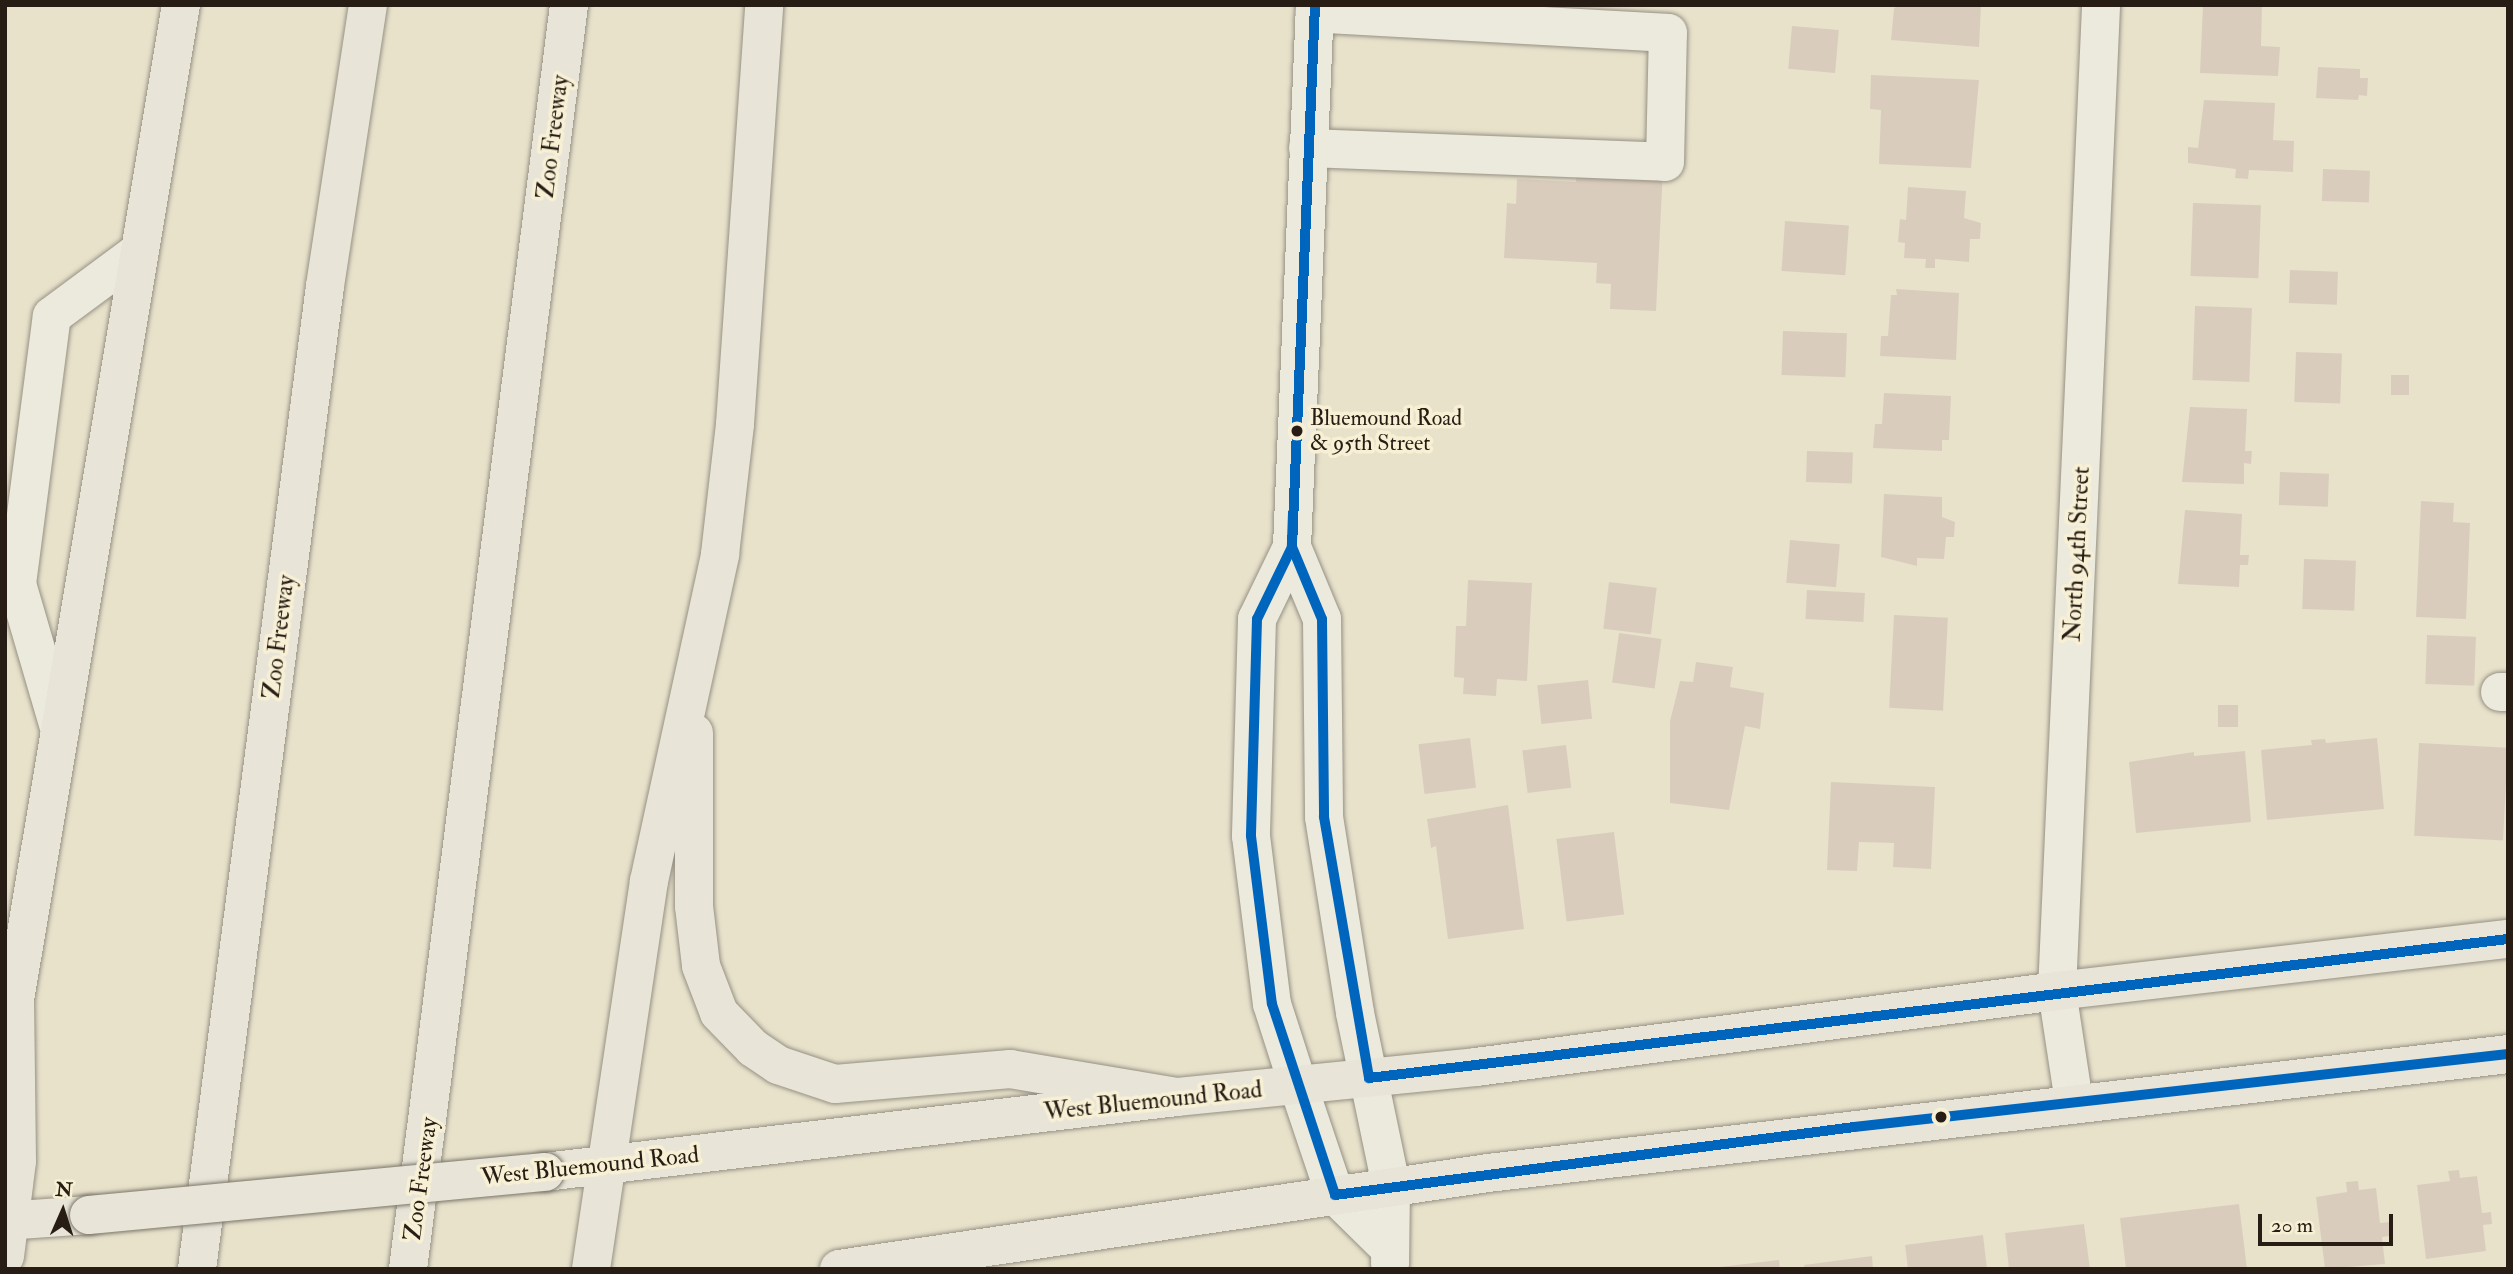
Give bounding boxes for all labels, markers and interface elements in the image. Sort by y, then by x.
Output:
street label: Zoo Freeway [531,73,575,201]
place label: Bluemound Road & 95th Street [1310,405,1462,457]
marker: Bluemound Road & 95th Street [1290,424,1304,438]
street label: North 94th Street [2058,466,2096,642]
street label: Zoo Freeway [257,573,301,701]
street label: West Bluemound Road [1042,1075,1264,1127]
unlabelled marker [1934,1110,1948,1124]
street label: Zoo Freeway [398,1115,444,1243]
street label: West Bluemound Road [479,1140,701,1192]
north arrow [28,1176,98,1246]
text: N [55,1178,73,1202]
scale bar [2261,1200,2396,1244]
text: 20 m [2271,1212,2313,1239]

